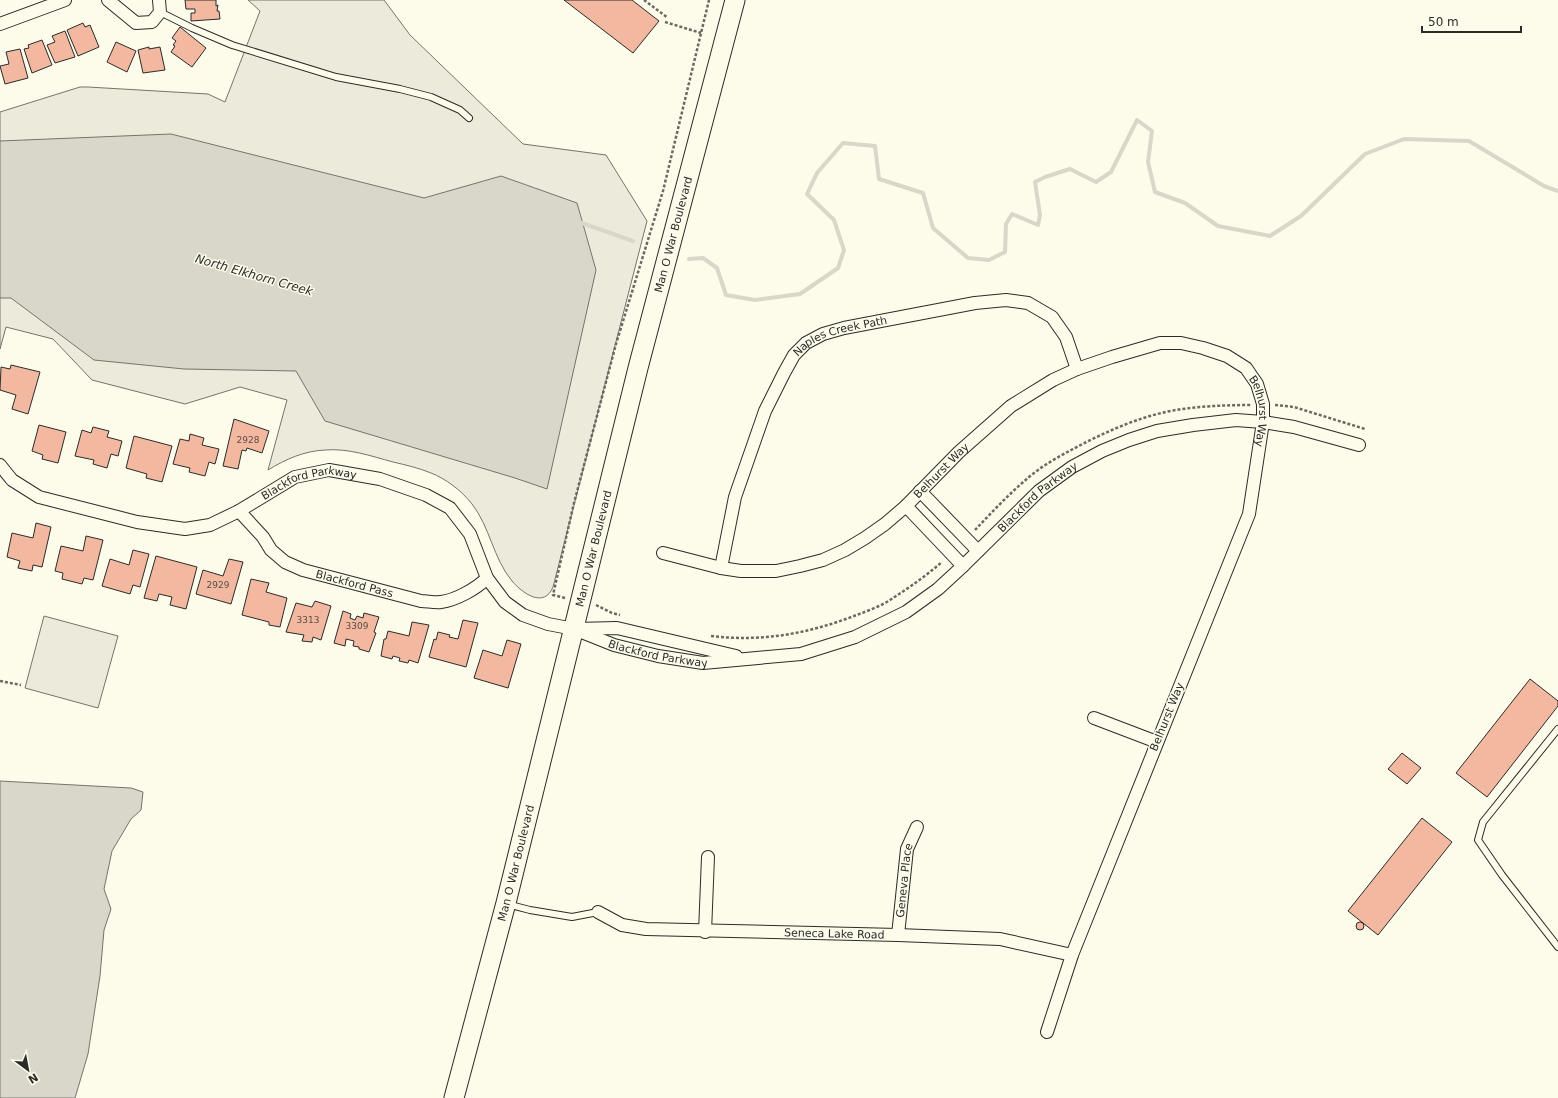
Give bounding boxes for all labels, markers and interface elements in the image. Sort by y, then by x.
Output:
scale bar [1422,8,1521,34]
text: 50 m [1428,15,1459,29]
street label: Man O War Boulevard [652,175,695,294]
water label: North Elkhorn Creek [194,252,315,299]
street label: Naples Creek Path [790,313,888,359]
street label: Belhurst Way [1247,373,1270,448]
house number: 2928 [237,435,260,445]
street label: Belhurst Way [911,440,972,501]
street label: Blackford Parkway [995,459,1080,535]
street label: Blackford Parkway [259,464,358,503]
street label: Man O War Boulevard [573,489,614,608]
street label: Blackford Pass [314,567,395,600]
house number: 2929 [207,580,230,590]
house number: 3313 [297,615,319,625]
house number: 3309 [346,621,369,631]
street label: Blackford Parkway [606,637,709,670]
street label: Belhurst Way [1147,680,1187,753]
street label: Man O War Boulevard [495,803,536,923]
street label: Geneva Place [893,841,916,918]
street label: Seneca Lake Road [784,926,885,941]
north arrow [8,1050,48,1090]
text: N [26,1070,40,1086]

